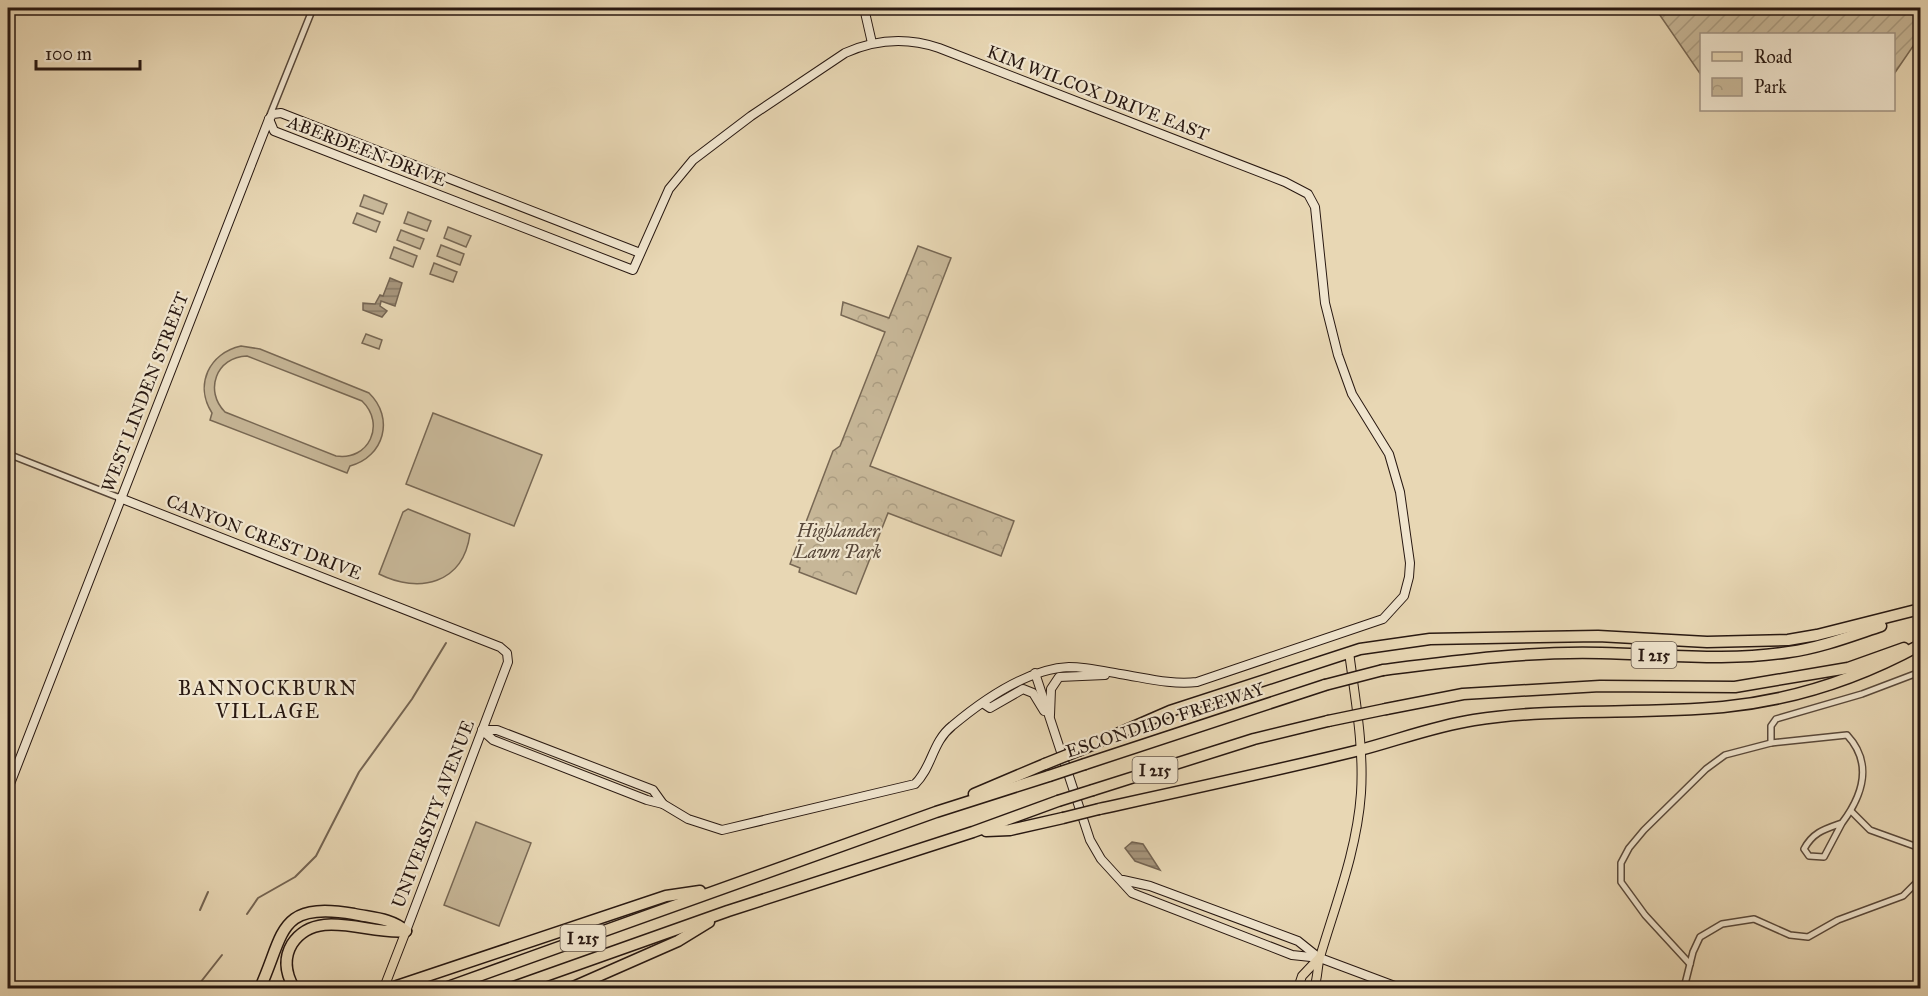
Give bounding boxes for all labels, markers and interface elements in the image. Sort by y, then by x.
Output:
scale bar [36,33,140,71]
legend [1700,33,1895,111]
street label: KIM WILCOX DRIVE EAST [984,40,1212,146]
text: 100 m [45,43,92,65]
text: Road [1754,46,1792,68]
text: Park [1754,76,1787,98]
street label: ABERDEEN DRIVE [284,110,450,191]
street label: WEST LINDEN STREET [97,289,193,495]
street label: CANYON CREST DRIVE [163,490,365,584]
park label: Highlander Lawn Park [794,520,881,563]
road number: I 215 [1632,642,1676,668]
district label: BANNOCKBURN VILLAGE [178,676,358,723]
street label: ESCONDIDO FREEWAY [1063,677,1267,762]
street label: UNIVERSITY AVENUE [387,717,479,911]
road number: I 215 [1132,757,1178,783]
road number: I 215 [560,925,606,951]

